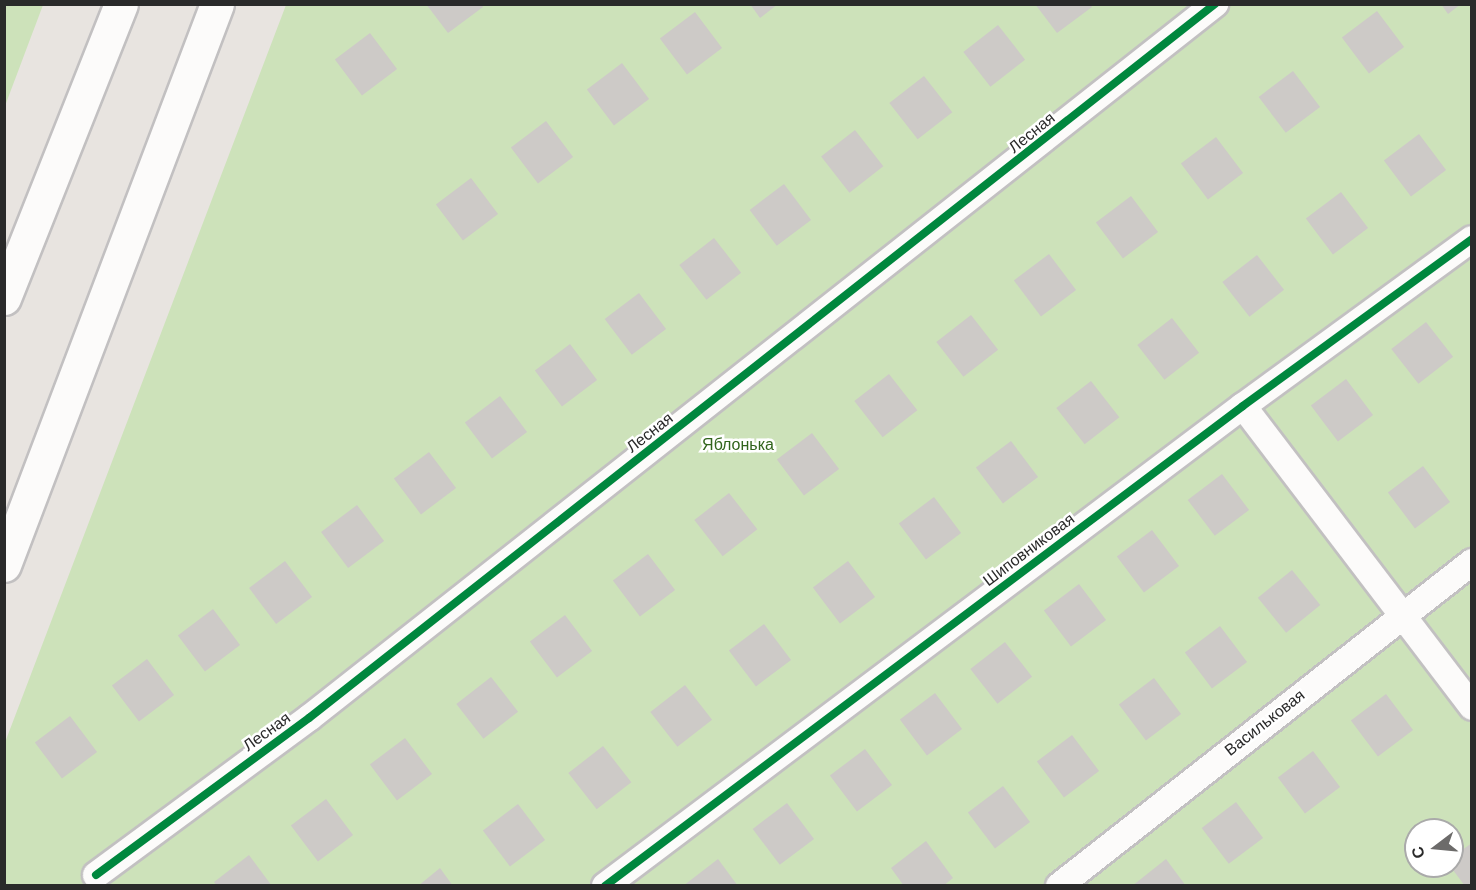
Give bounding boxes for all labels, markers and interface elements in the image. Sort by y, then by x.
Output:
street label: Лесная [1005,109,1059,157]
street label: Лесная [623,409,677,457]
park label: Яблонька [702,435,774,455]
street label: Шиповниковая [980,509,1078,591]
street label: Васильковая [1221,686,1309,760]
street label: Лесная [240,708,294,756]
north arrow [1404,818,1464,878]
text: С [1408,845,1428,860]

